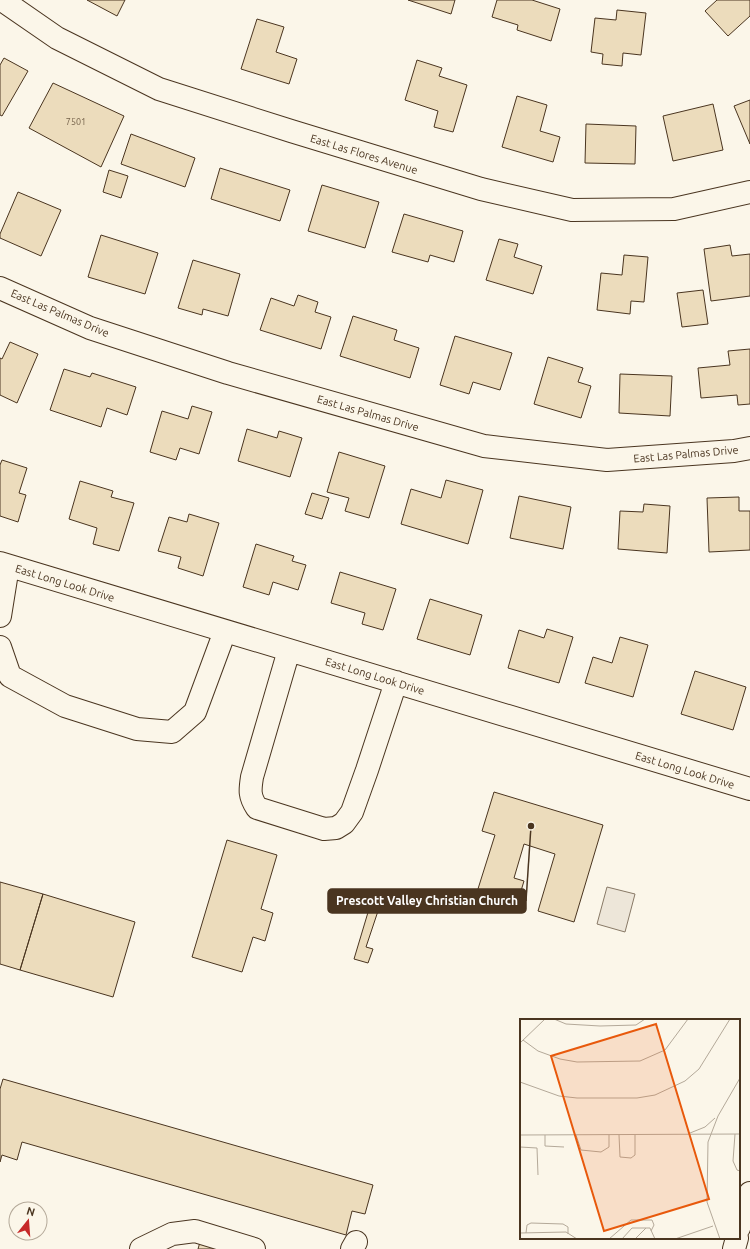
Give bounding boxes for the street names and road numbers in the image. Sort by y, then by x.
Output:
street label: East Las Flores Avenue [309,132,419,176]
street label: East Las Palmas Drive [9,287,111,339]
street label: East Las Palmas Drive [316,393,420,433]
street label: East Las Palmas Drive [633,443,739,465]
street label: East Long Look Drive [14,562,116,604]
street label: East Long Look Drive [324,655,426,697]
street label: East Long Look Drive [634,749,736,791]

